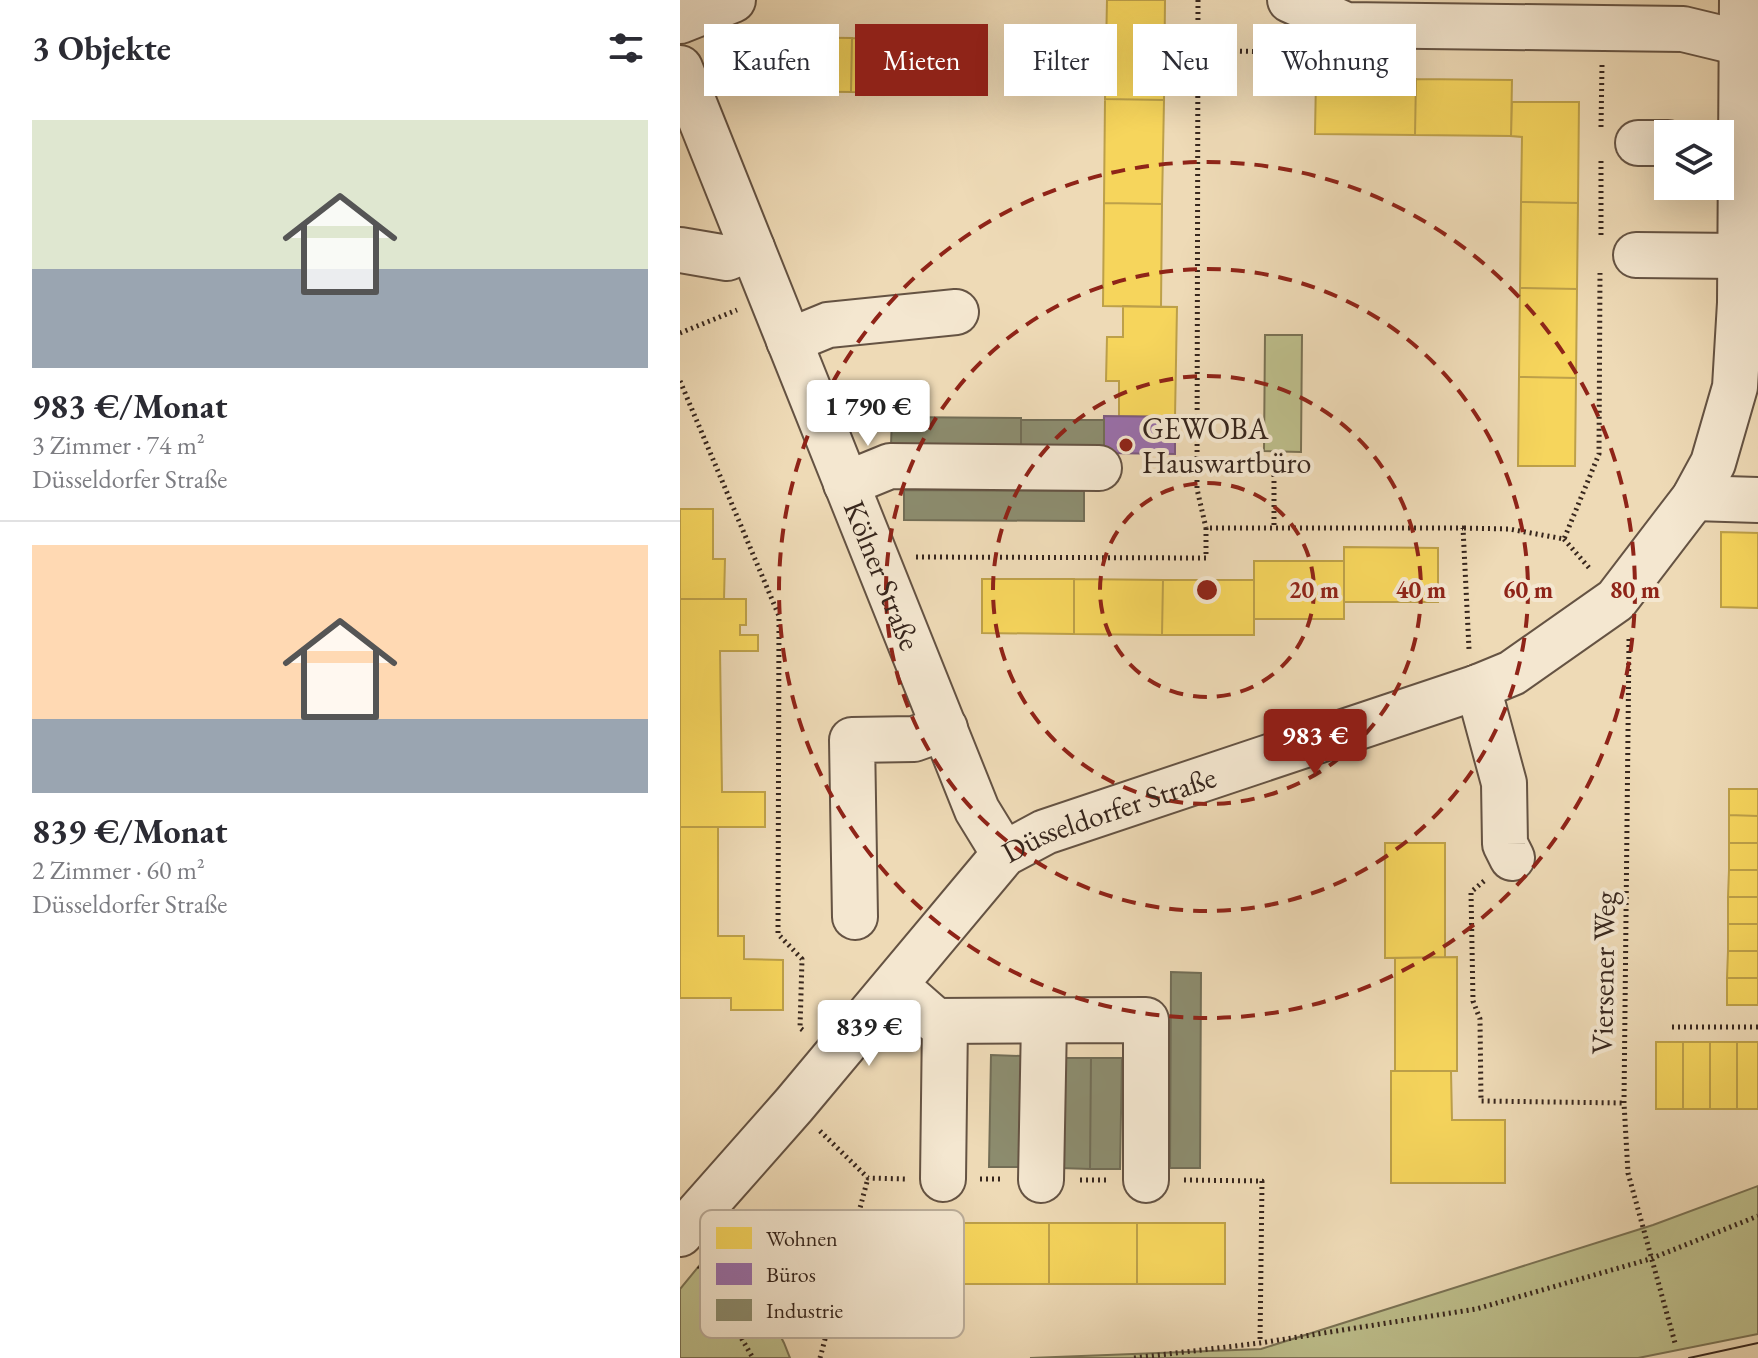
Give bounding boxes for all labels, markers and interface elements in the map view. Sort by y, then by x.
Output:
chip: Kaufen [704,24,839,96]
chip: Mieten [855,24,988,96]
chip: Filter [1004,24,1117,96]
chip: Neu [1133,24,1237,96]
chip: Wohnung [1253,24,1416,96]
text: 3 Objekte [32,26,171,70]
icon: filters [604,26,648,70]
map controls [1654,120,1734,200]
button: layers [1654,120,1734,200]
icon: home [268,172,412,316]
pin: 1 790 € [794,380,942,448]
text: 983 €/Monat [32,384,227,428]
text: 1 790 € [825,389,911,423]
place label: GEWOBA Hauswartbüro [1142,409,1311,482]
text: 3 Zimmer · 74 m² [32,428,205,462]
marker: GEWOBA Hauswartbüro [1117,436,1135,454]
text: Düsseldorfer Straße [32,462,227,496]
street label: Kölner Straße [835,494,930,655]
text: 20 m [1289,574,1339,605]
text: 40 m [1396,574,1446,605]
text: 60 m [1503,574,1553,605]
text: 80 m [1610,574,1660,605]
centre of rings [1193,576,1221,604]
icon: home [268,597,412,741]
pin: 983 € [1259,709,1371,777]
text: 983 € [1282,718,1348,752]
street label: Düsseldorfer Straße [995,757,1221,871]
text: 839 €/Monat [32,809,227,853]
text: 2 Zimmer · 60 m² [32,853,205,887]
text: Düsseldorfer Straße [32,887,227,921]
street label: Viersener Weg [1582,890,1624,1055]
pin: 839 € [813,1000,925,1068]
text: 839 € [836,1009,902,1043]
legend [700,1210,964,1338]
text: Wohnen [766,1224,838,1253]
text: Büros [766,1260,816,1289]
text: Industrie [766,1296,844,1325]

